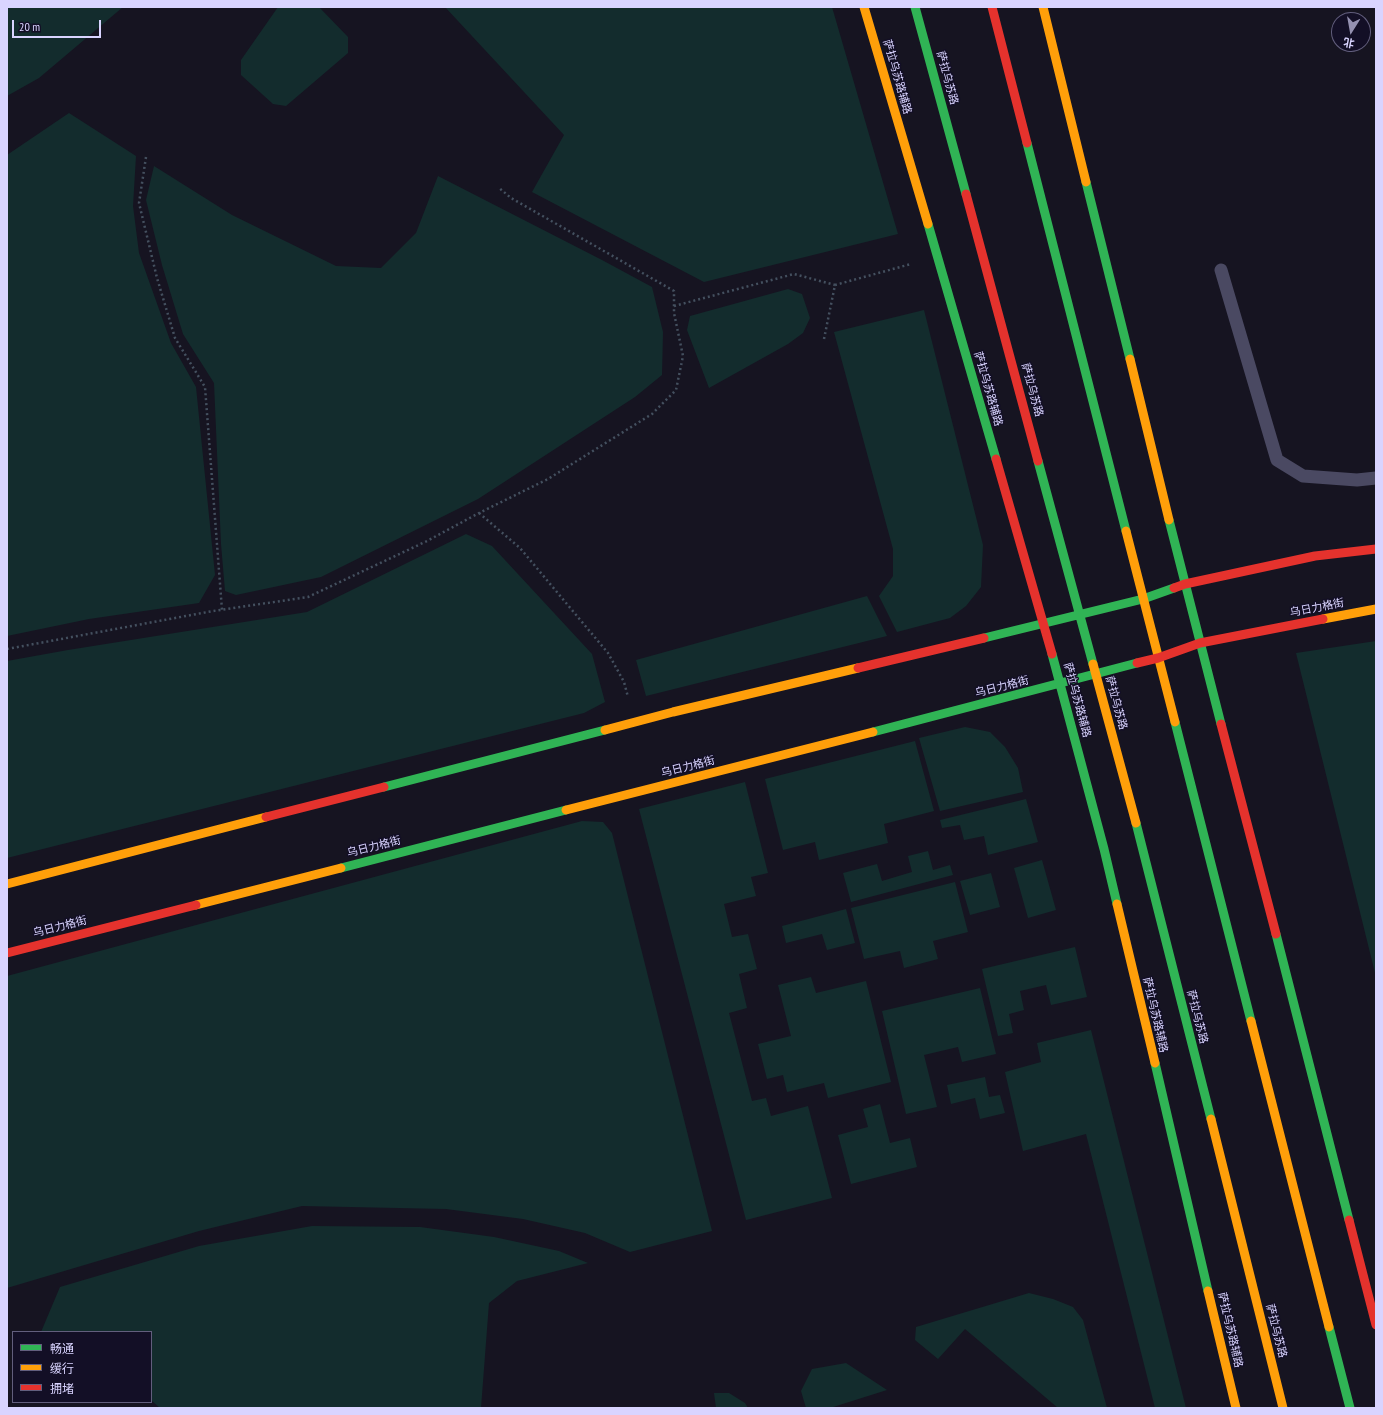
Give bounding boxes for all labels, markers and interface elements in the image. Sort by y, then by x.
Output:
scale bar [14,12,103,38]
north arrow [1331,12,1371,52]
text: 20 m [19,19,40,34]
text: 北 [1342,35,1356,51]
street label: 萨拉乌苏路辅路 [880,38,914,116]
street label: 萨拉乌苏路 [934,50,960,106]
street label: 萨拉乌苏路辅路 [971,350,1005,428]
street label: 萨拉乌苏路 [1019,362,1045,418]
street label: 乌日力格街 [1289,596,1345,620]
street label: 萨拉乌苏路辅路 [1061,661,1093,739]
street label: 乌日力格街 [974,674,1030,700]
street label: 萨拉乌苏路 [1103,675,1129,731]
street label: 乌日力格街 [660,754,716,780]
street label: 乌日力格街 [346,834,402,860]
street label: 乌日力格街 [32,914,88,940]
street label: 萨拉乌苏路辅路 [1140,976,1170,1054]
street label: 萨拉乌苏路 [1184,989,1210,1045]
street label: 萨拉乌苏路辅路 [1215,1291,1245,1369]
street label: 萨拉乌苏路 [1263,1303,1289,1359]
legend [12,1331,152,1403]
text: 畅通 [50,1341,74,1356]
text: 缓行 [50,1361,74,1376]
text: 拥堵 [50,1381,74,1396]

